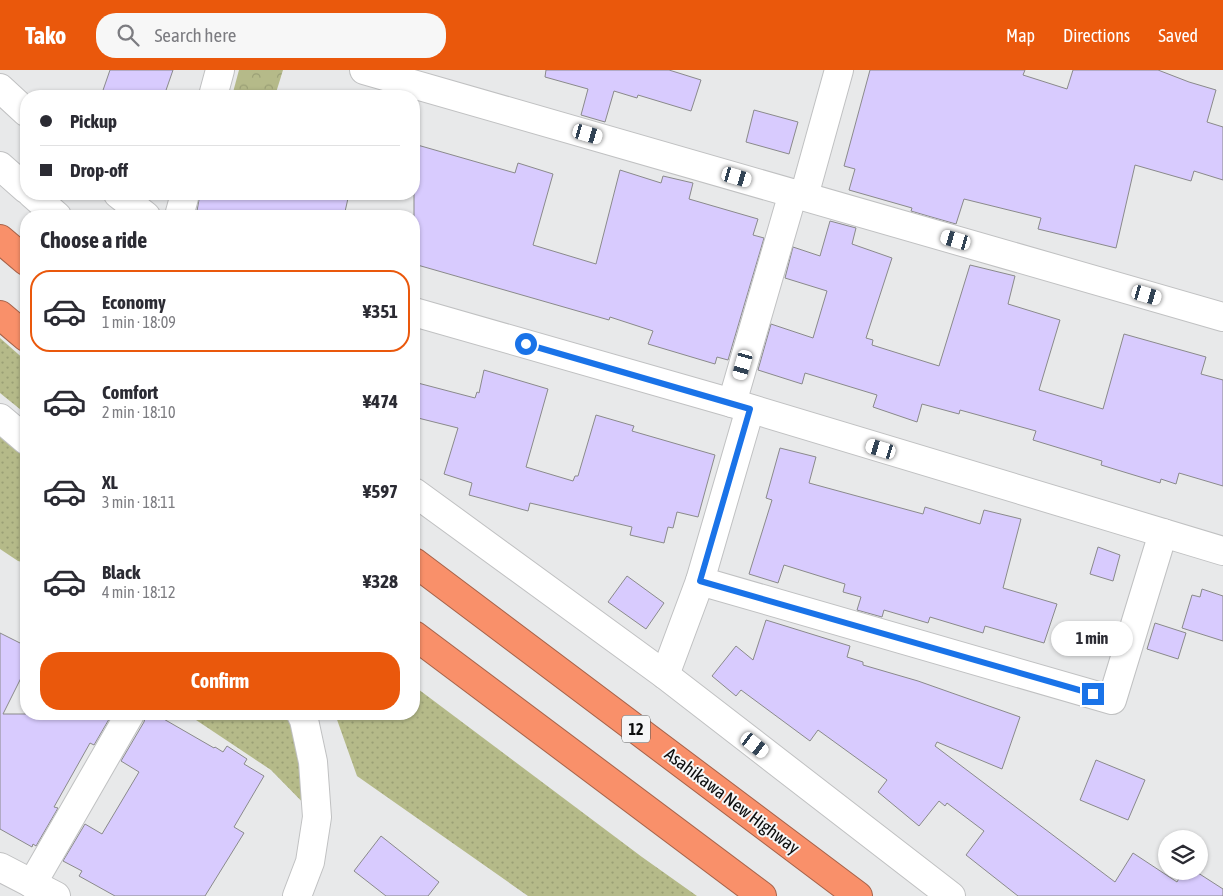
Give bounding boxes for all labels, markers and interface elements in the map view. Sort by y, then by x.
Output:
search box [96,13,446,58]
icon: search [114,21,142,49]
text: Tako [25,22,66,49]
text: Search here [154,24,236,46]
text: Map [1006,25,1035,46]
text: Directions [1063,25,1130,46]
text: Saved [1158,25,1198,46]
text: Pickup [70,110,117,132]
car [571,123,604,145]
text: Drop-off [70,159,128,181]
car [720,166,753,188]
text: Choose a ride [40,227,147,253]
car [939,229,972,251]
car [1130,284,1163,306]
icon: car [42,289,87,334]
text: Economy [102,291,166,313]
text: ¥351 [363,300,398,322]
text: 1 min · 18:09 [102,313,176,331]
route start [515,333,537,355]
car [731,349,754,381]
icon: car [42,379,87,424]
text: Comfort [102,381,158,403]
text: ¥474 [363,390,398,412]
text: 2 min · 18:10 [102,403,175,421]
car [864,437,897,461]
icon: car [42,469,87,514]
text: XL [102,471,118,493]
text: ¥597 [363,480,398,502]
text: 3 min · 18:11 [102,493,175,511]
icon: car [42,559,87,604]
text: Black [102,561,140,583]
text: ¥328 [363,570,398,592]
text: 4 min · 18:12 [102,583,175,601]
callout: 1 min [1052,622,1134,656]
text: 1 min [1076,629,1108,647]
button: Confirm [40,652,400,710]
route end [1082,683,1104,705]
road number: 12 [622,716,650,742]
car [738,730,771,760]
street label: Asahikawa New Highway [661,743,804,858]
map controls [1158,830,1208,880]
button: layers [1158,830,1208,880]

